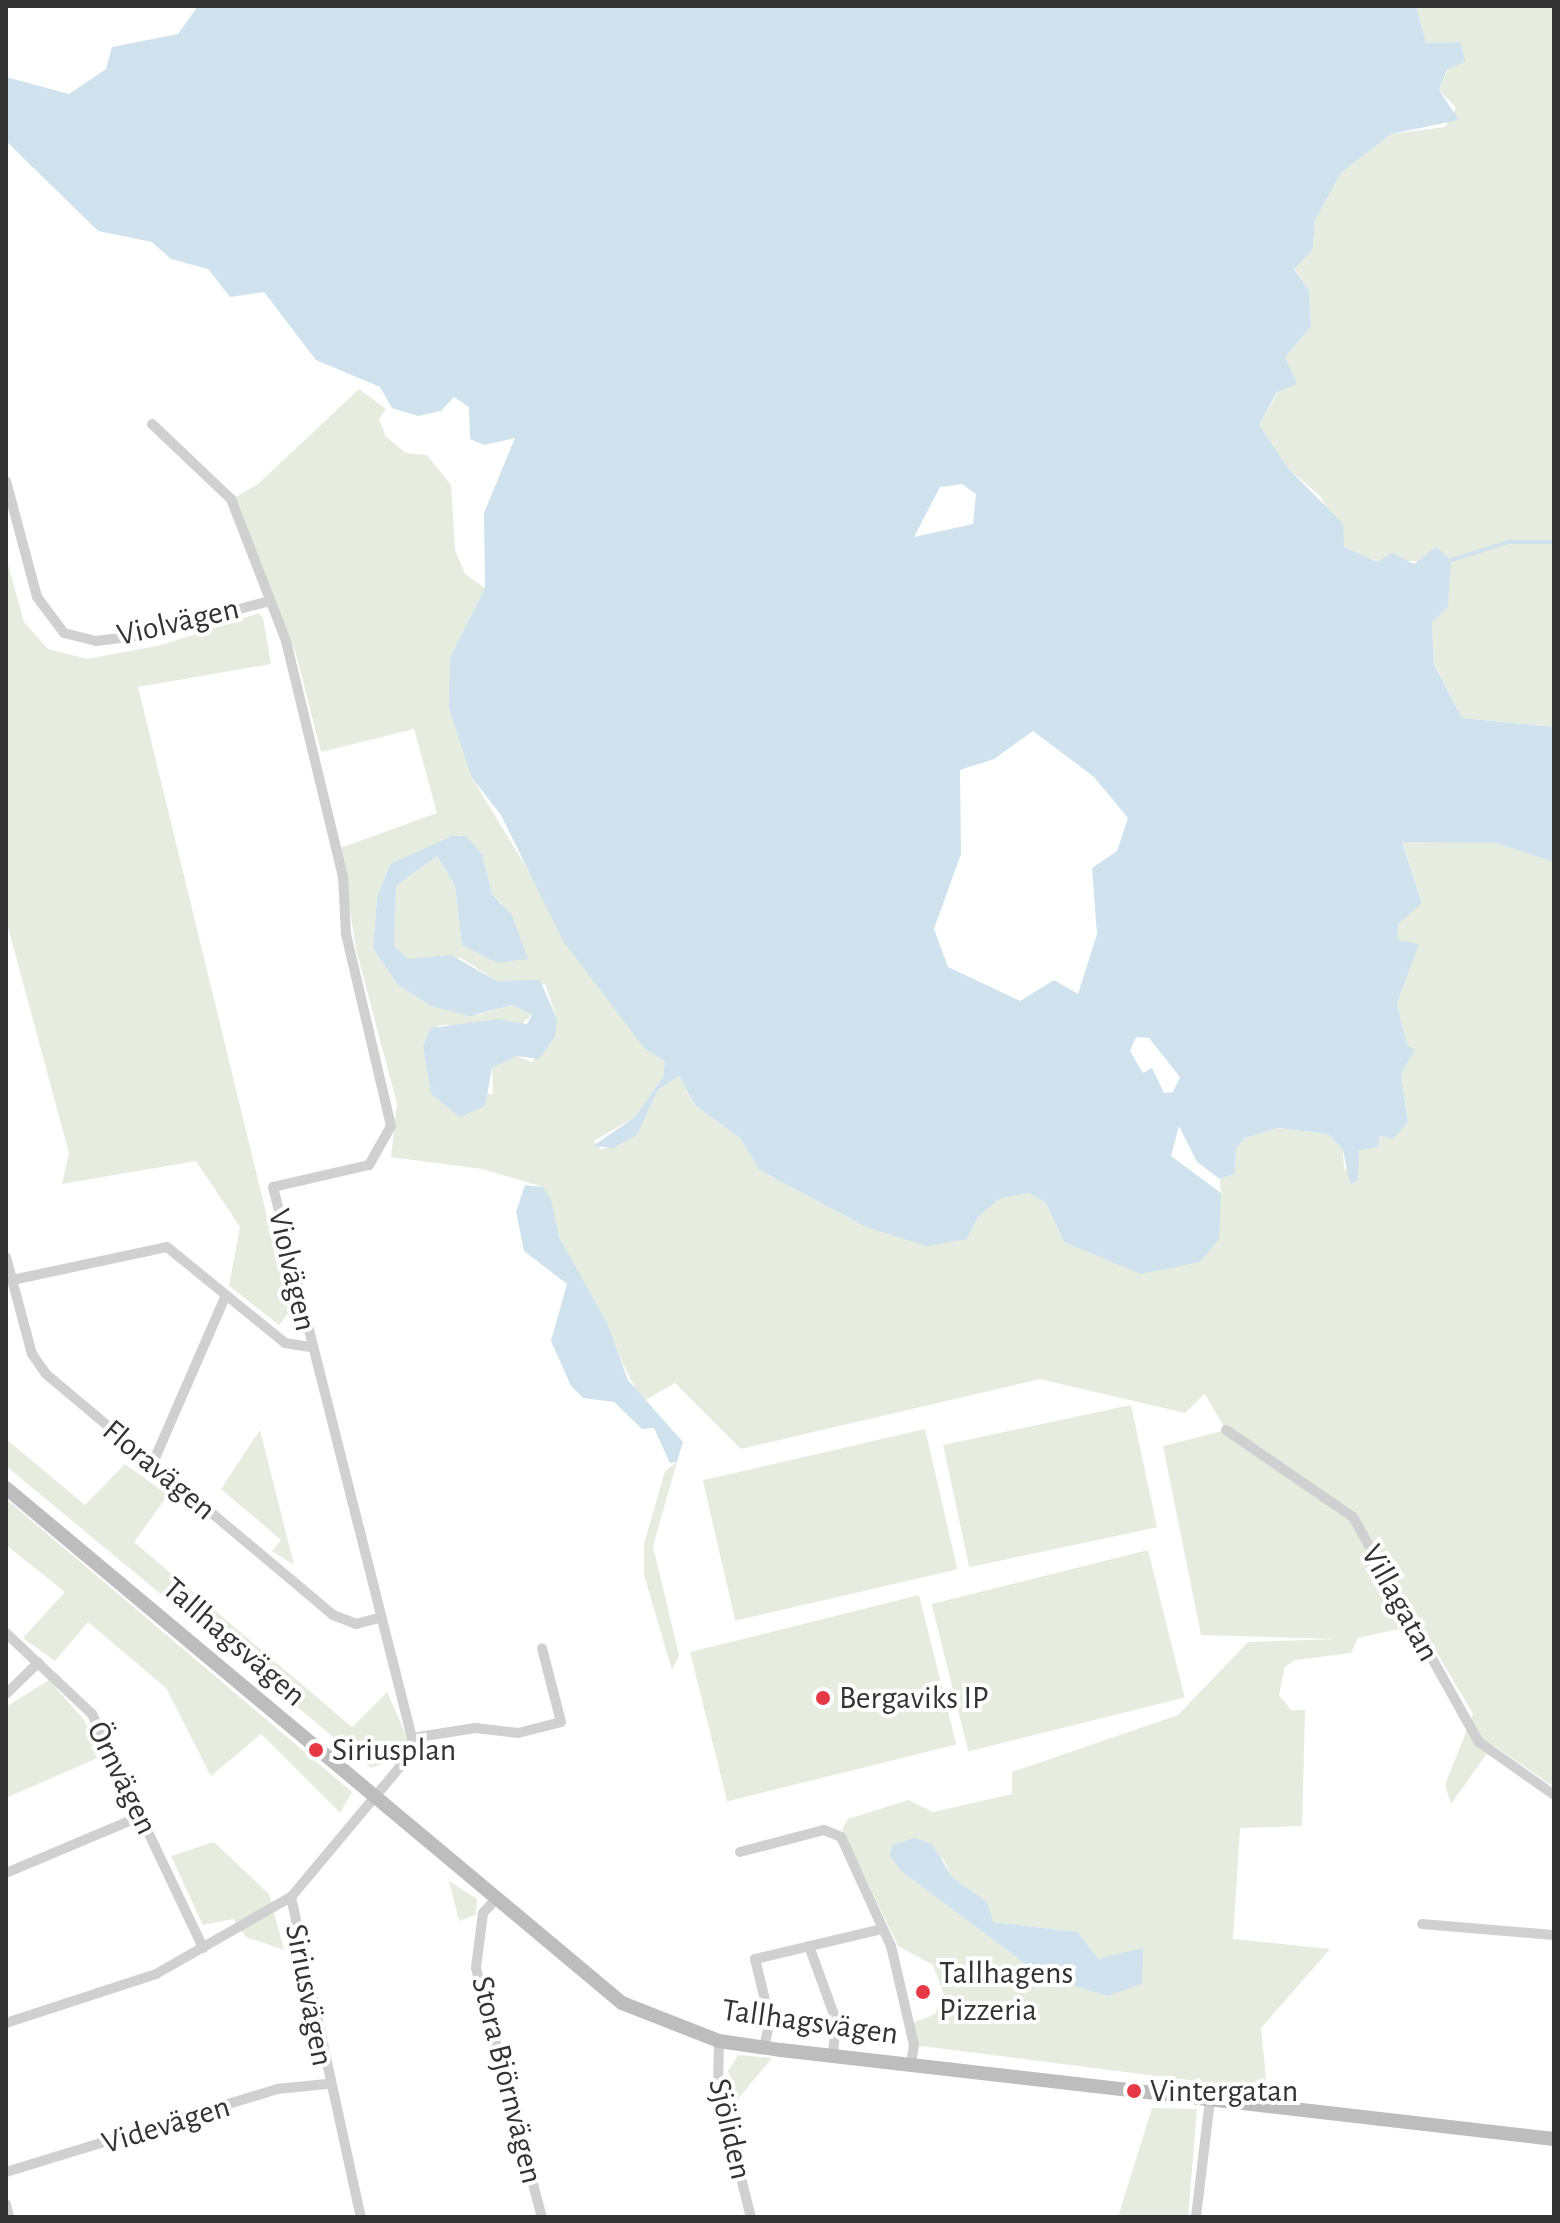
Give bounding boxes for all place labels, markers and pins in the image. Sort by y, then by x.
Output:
place label: Bergaviks IP [839,1679,989,1717]
marker: Bergaviks IP [814,1689,832,1707]
place label: Siriusplan [332,1731,456,1769]
marker: Siriusplan [307,1741,325,1759]
place label: Tallhagens Pizzeria [939,1955,1073,2030]
marker: Tallhagens Pizzeria [914,1983,932,2001]
place label: Vintergatan [1150,2072,1298,2110]
marker: Vintergatan [1125,2082,1143,2100]

